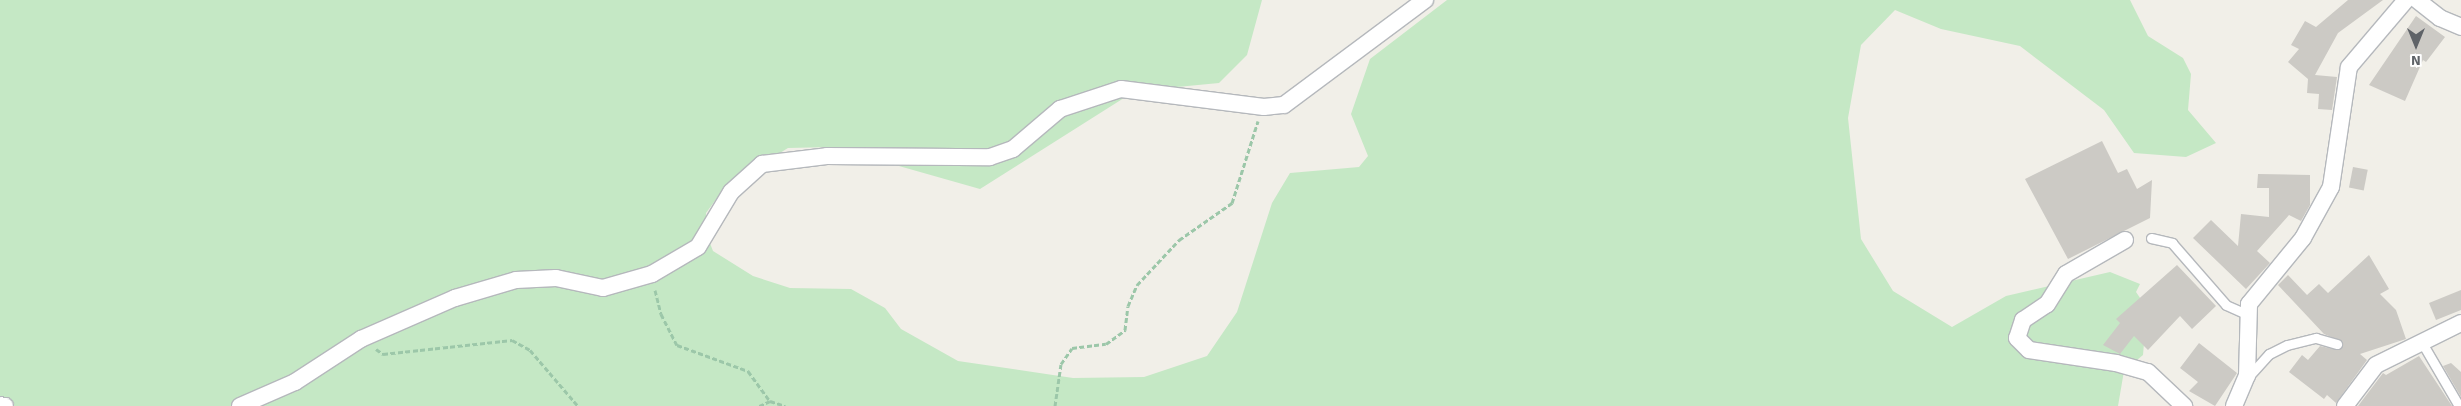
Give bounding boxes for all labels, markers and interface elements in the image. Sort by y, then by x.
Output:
north arrow [2391,20,2441,70]
text: N [2411,52,2421,69]

